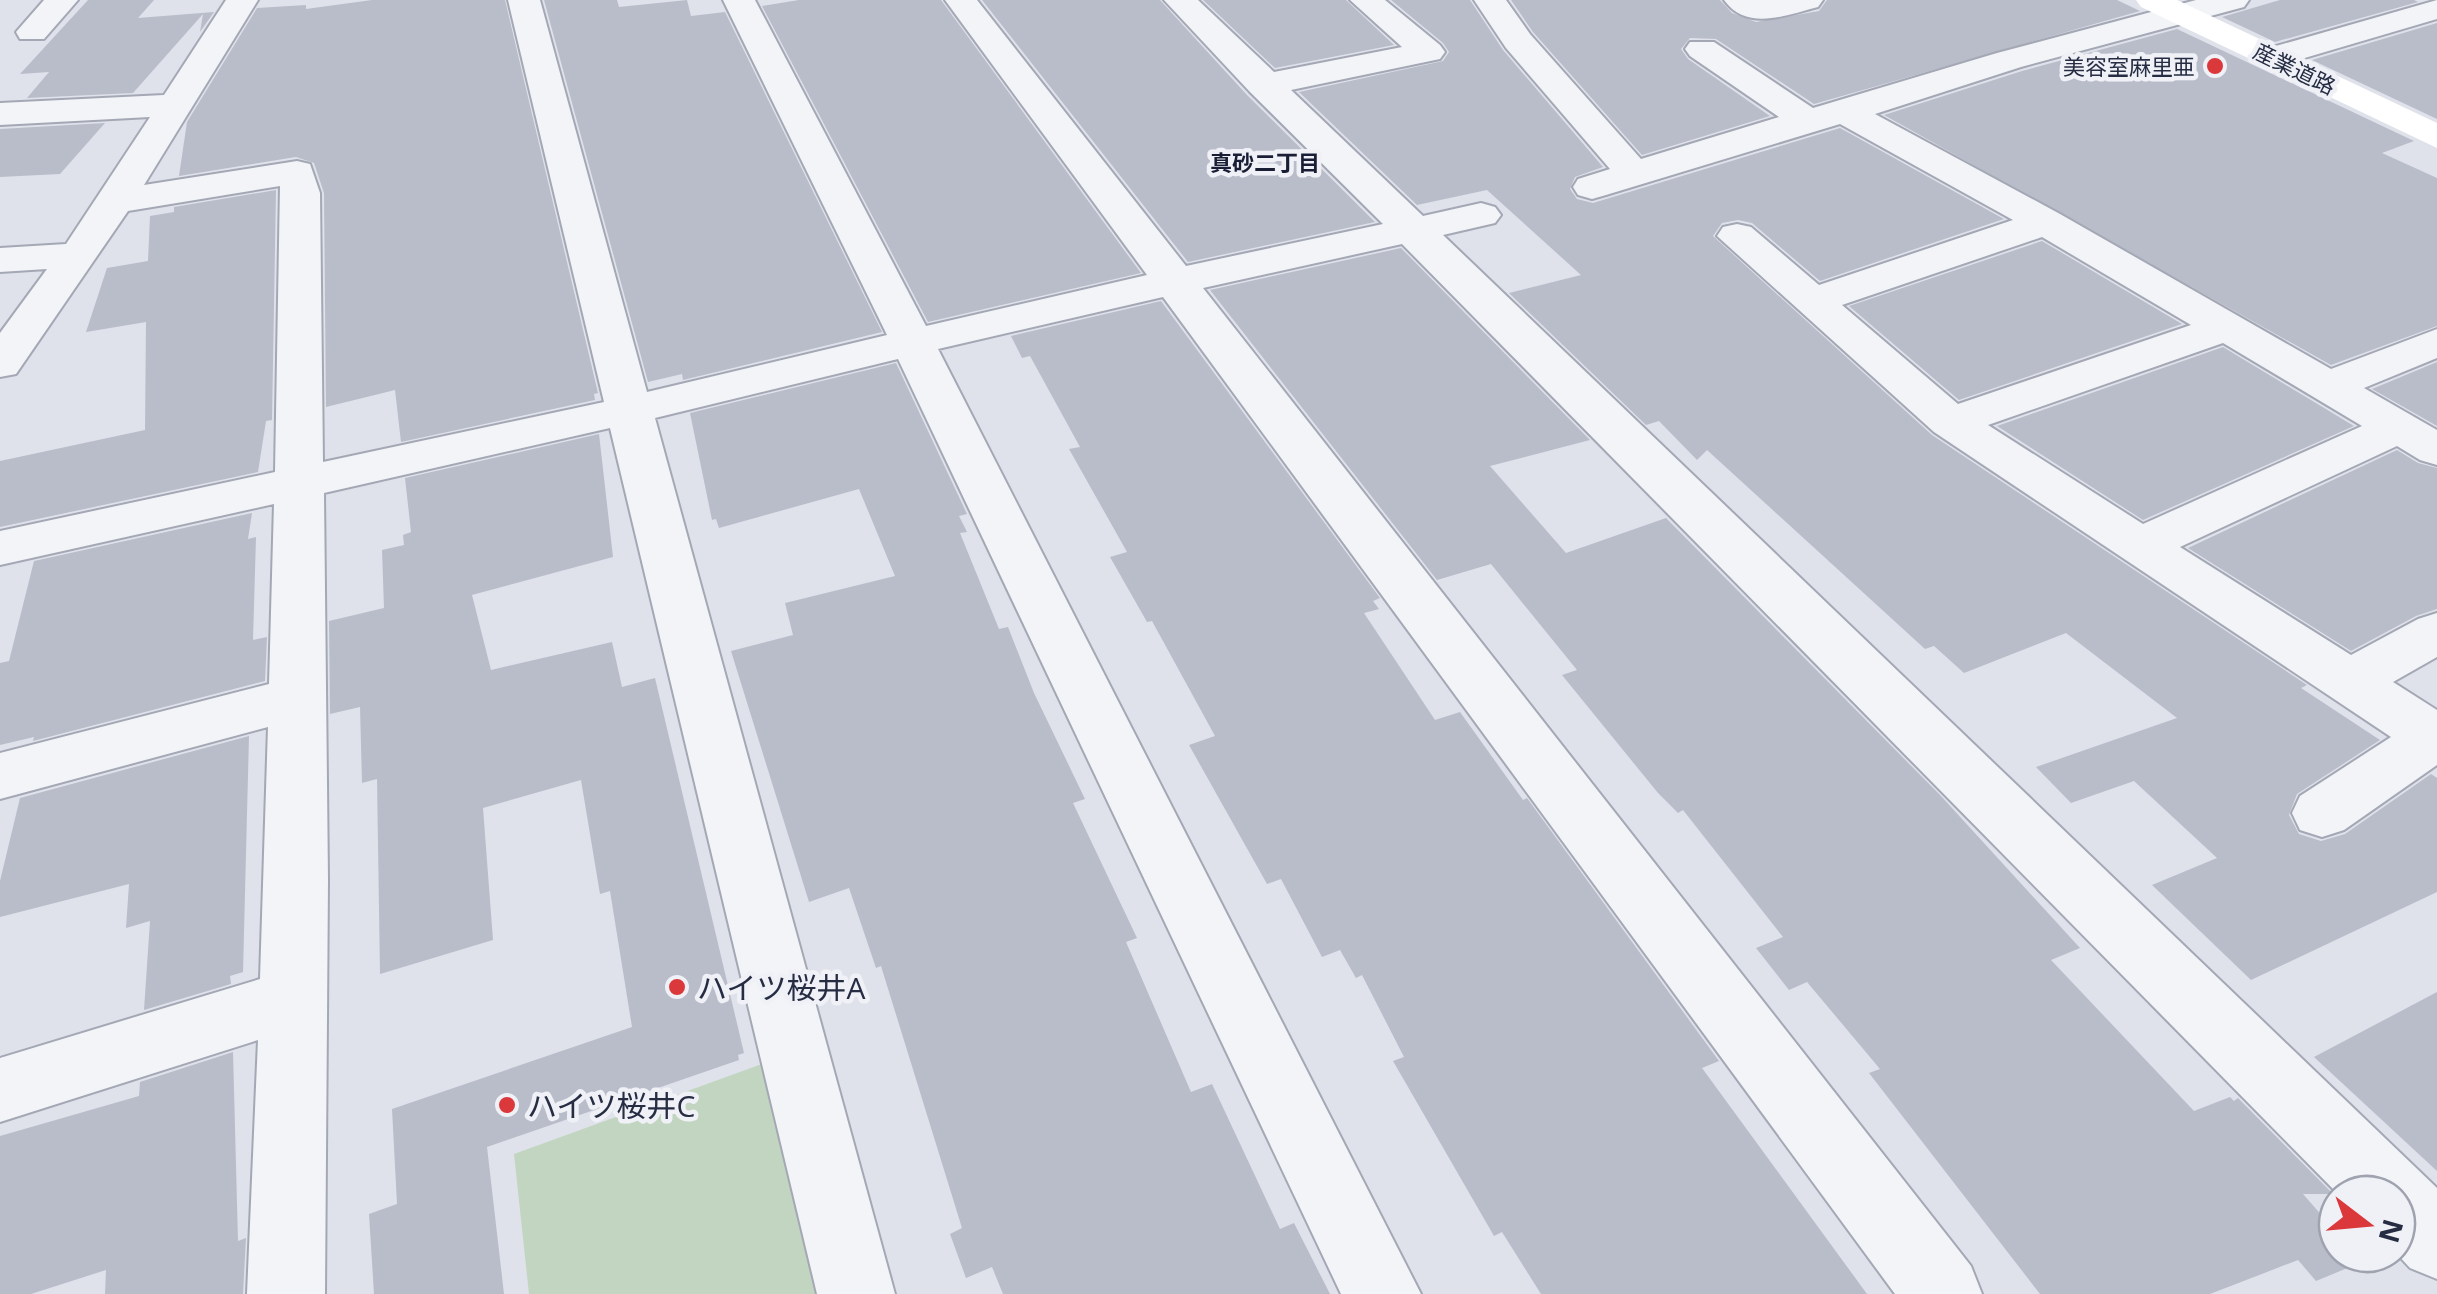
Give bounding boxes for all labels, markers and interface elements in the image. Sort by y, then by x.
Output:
street label: 産業道路 [2249,35,2341,101]
place label: 美容室麻里亜 [2063,51,2195,81]
marker: 美容室麻里亜 [2204,55,2226,77]
district label: 真砂二丁目 [1210,147,1320,177]
place label: ハイツ桜井A [697,967,865,1008]
marker: ハイツ桜井A [666,976,688,998]
place label: ハイツ桜井C [527,1085,695,1126]
marker: ハイツ桜井C [496,1094,518,1116]
north arrow [2317,1174,2417,1274]
text: N [2371,1215,2413,1247]

